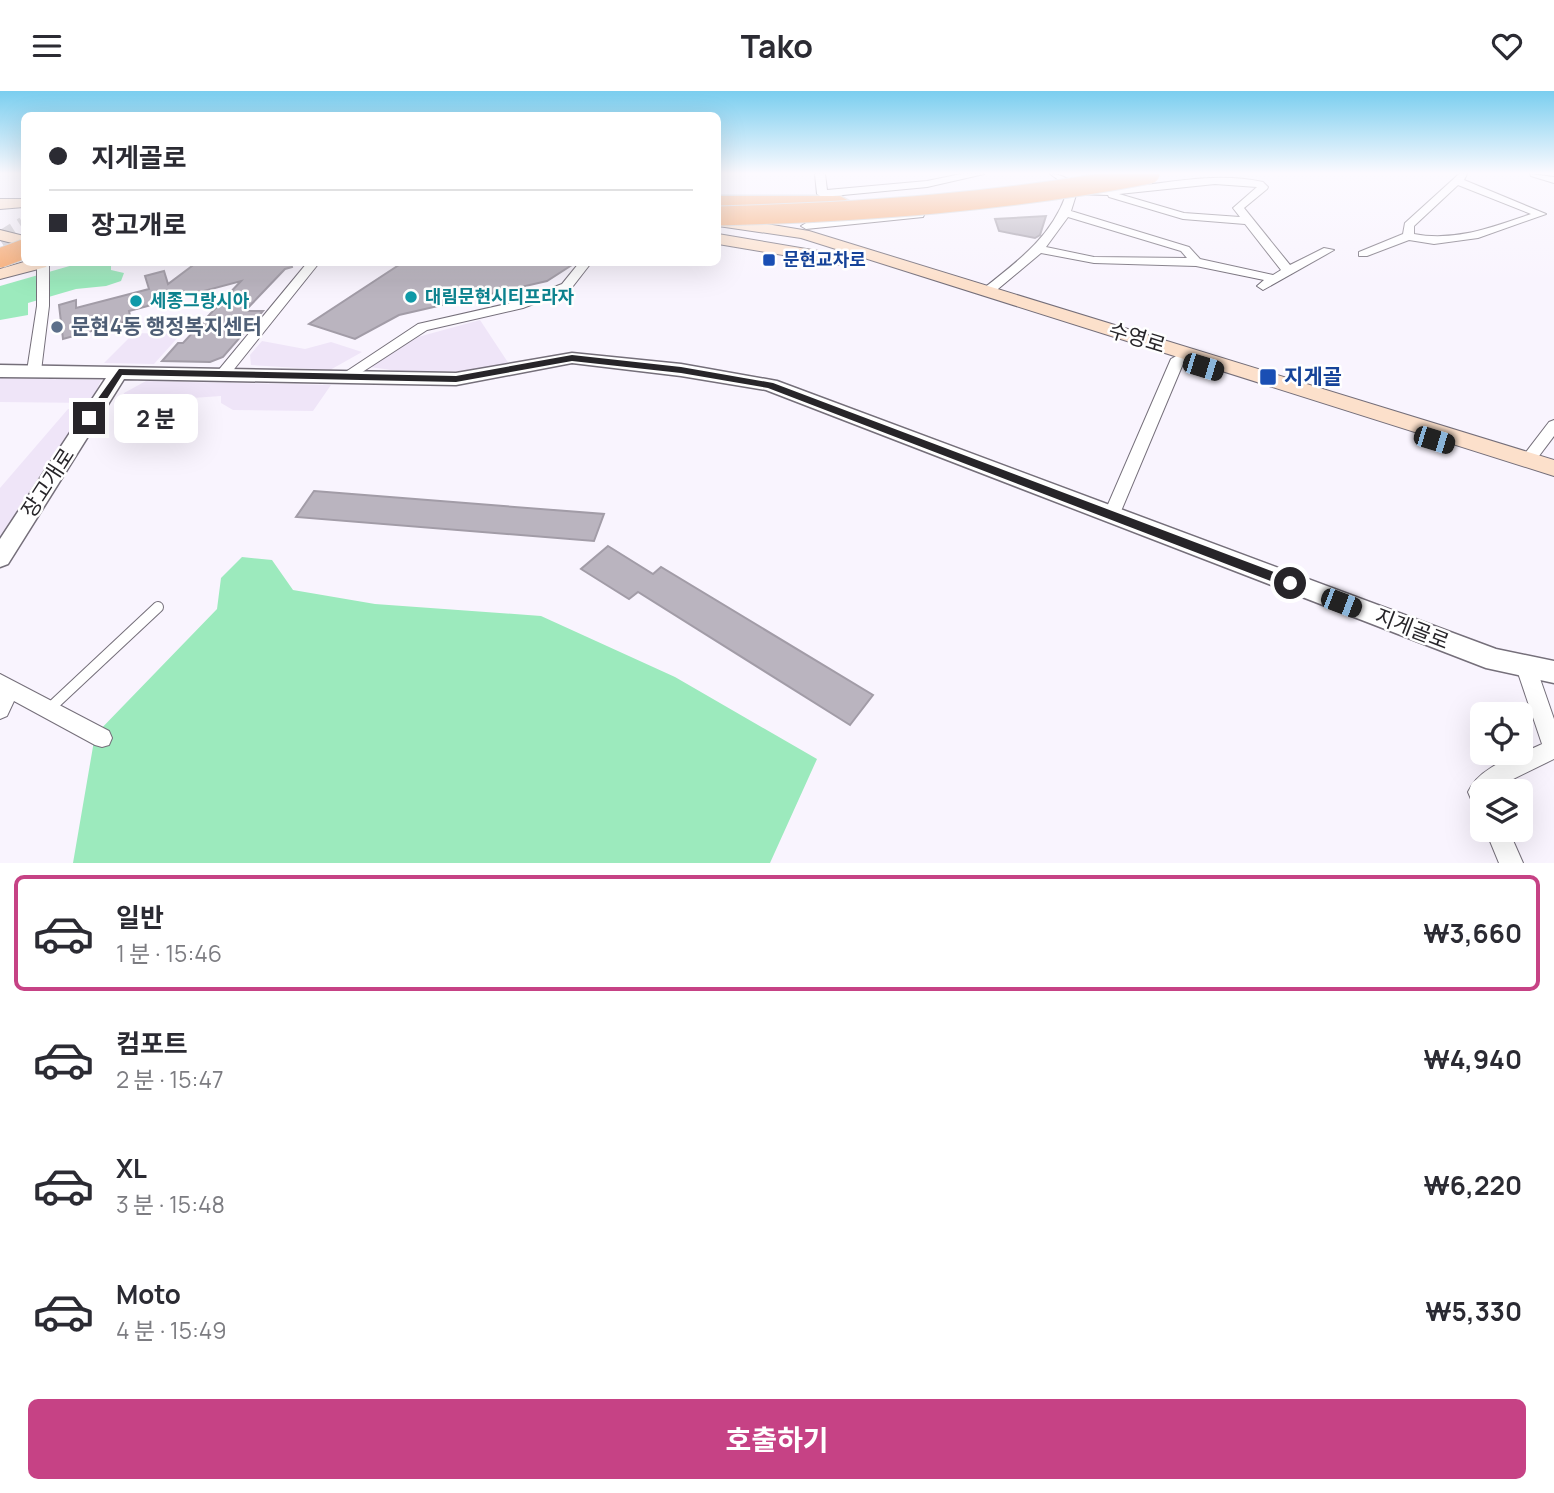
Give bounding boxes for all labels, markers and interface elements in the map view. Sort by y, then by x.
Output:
text: Tako [741,24,813,68]
icon: menu [28,27,66,65]
icon: heart [1488,27,1526,65]
text: 지게골로 [91,139,187,175]
text: 장고개로 [91,206,187,242]
place label: 문현교차로 [783,247,866,271]
marker: 문현교차로 [761,252,777,268]
place label: 대림문현시티프라자 [425,284,574,308]
place label: 세종그랑시아 [150,288,250,312]
marker: 대림문현시티프라자 [403,289,419,305]
marker: 세종그랑시아 [128,293,144,309]
place label: 문현4동 행정복지센터 [71,312,262,340]
street label: 수영로 [1105,315,1169,359]
marker: 문현4동 행정복지센터 [49,319,65,335]
car [1180,351,1227,383]
place label: 지게골 [1284,362,1342,390]
marker: 지게골 [1258,367,1278,387]
callout: 2 분 [114,393,198,443]
route end [73,402,105,434]
text: 2 분 [136,402,176,434]
car [1411,424,1458,456]
street label: 장고개로 [14,442,80,522]
route start [1274,567,1306,599]
car [1318,586,1365,620]
street label: 지게골로 [1371,601,1453,655]
map controls [1470,702,1533,842]
button: locate [1470,702,1533,765]
button: layers [1470,779,1533,842]
text: 일반 [116,899,164,935]
icon: car [32,902,95,965]
text: ₩3,660 [1423,915,1522,951]
text: 1 분 · 15:46 [116,937,222,969]
text: 컴포트 [116,1025,188,1061]
icon: car [32,1028,95,1091]
text: ₩4,940 [1423,1041,1522,1077]
text: 2 분 · 15:47 [116,1063,224,1095]
text: XL [116,1150,147,1186]
icon: car [32,1154,95,1217]
text: ₩6,220 [1424,1167,1522,1203]
text: 3 분 · 15:48 [116,1188,225,1220]
text: Moto [116,1276,181,1312]
icon: car [32,1280,95,1343]
text: ₩5,330 [1425,1293,1522,1329]
text: 4 분 · 15:49 [116,1314,226,1346]
button: 호출하기 [28,1399,1526,1479]

